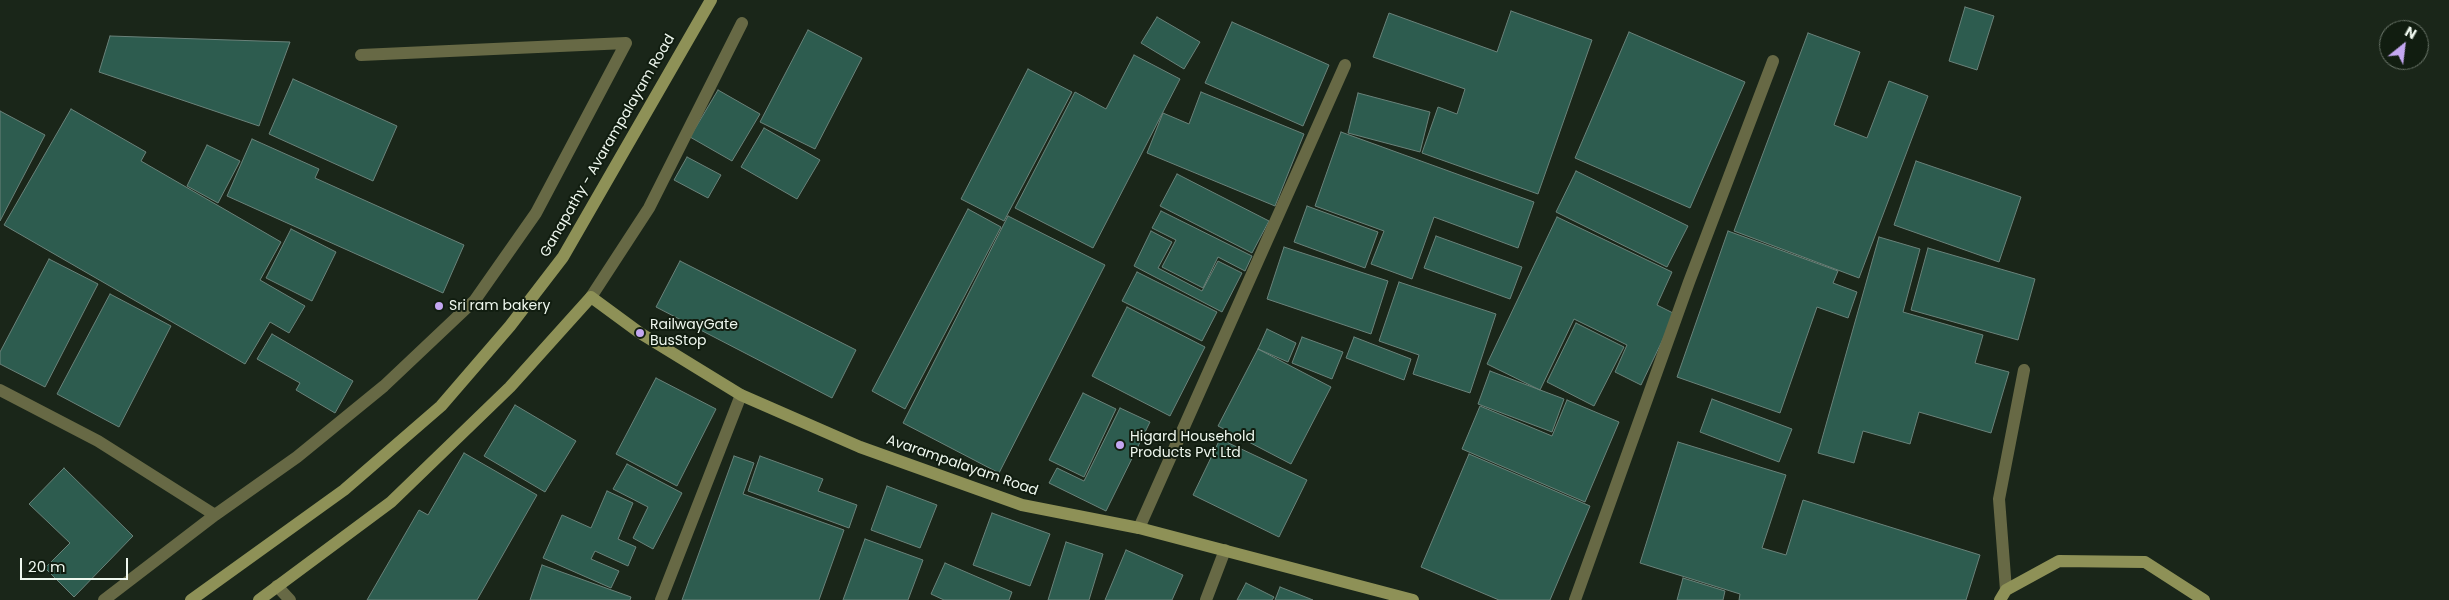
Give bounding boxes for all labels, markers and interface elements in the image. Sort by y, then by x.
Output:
north arrow [2379,20,2429,70]
text: N [2401,21,2420,44]
street label: Ganapathy - Avarampalayam Road [537,32,679,260]
place label: Sri ram bakery [449,298,550,314]
marker: Sri ram bakery [433,300,445,312]
place label: RailwayGate BusStop [650,317,738,350]
marker: RailwayGate BusStop [634,327,646,339]
place label: Higard Household Products Pvt Ltd [1130,429,1255,462]
street label: Avarampalayam Road [884,432,1040,500]
marker: Higard Household Products Pvt Ltd [1114,439,1126,451]
scale bar [22,548,130,580]
text: 20 m [28,556,66,577]

